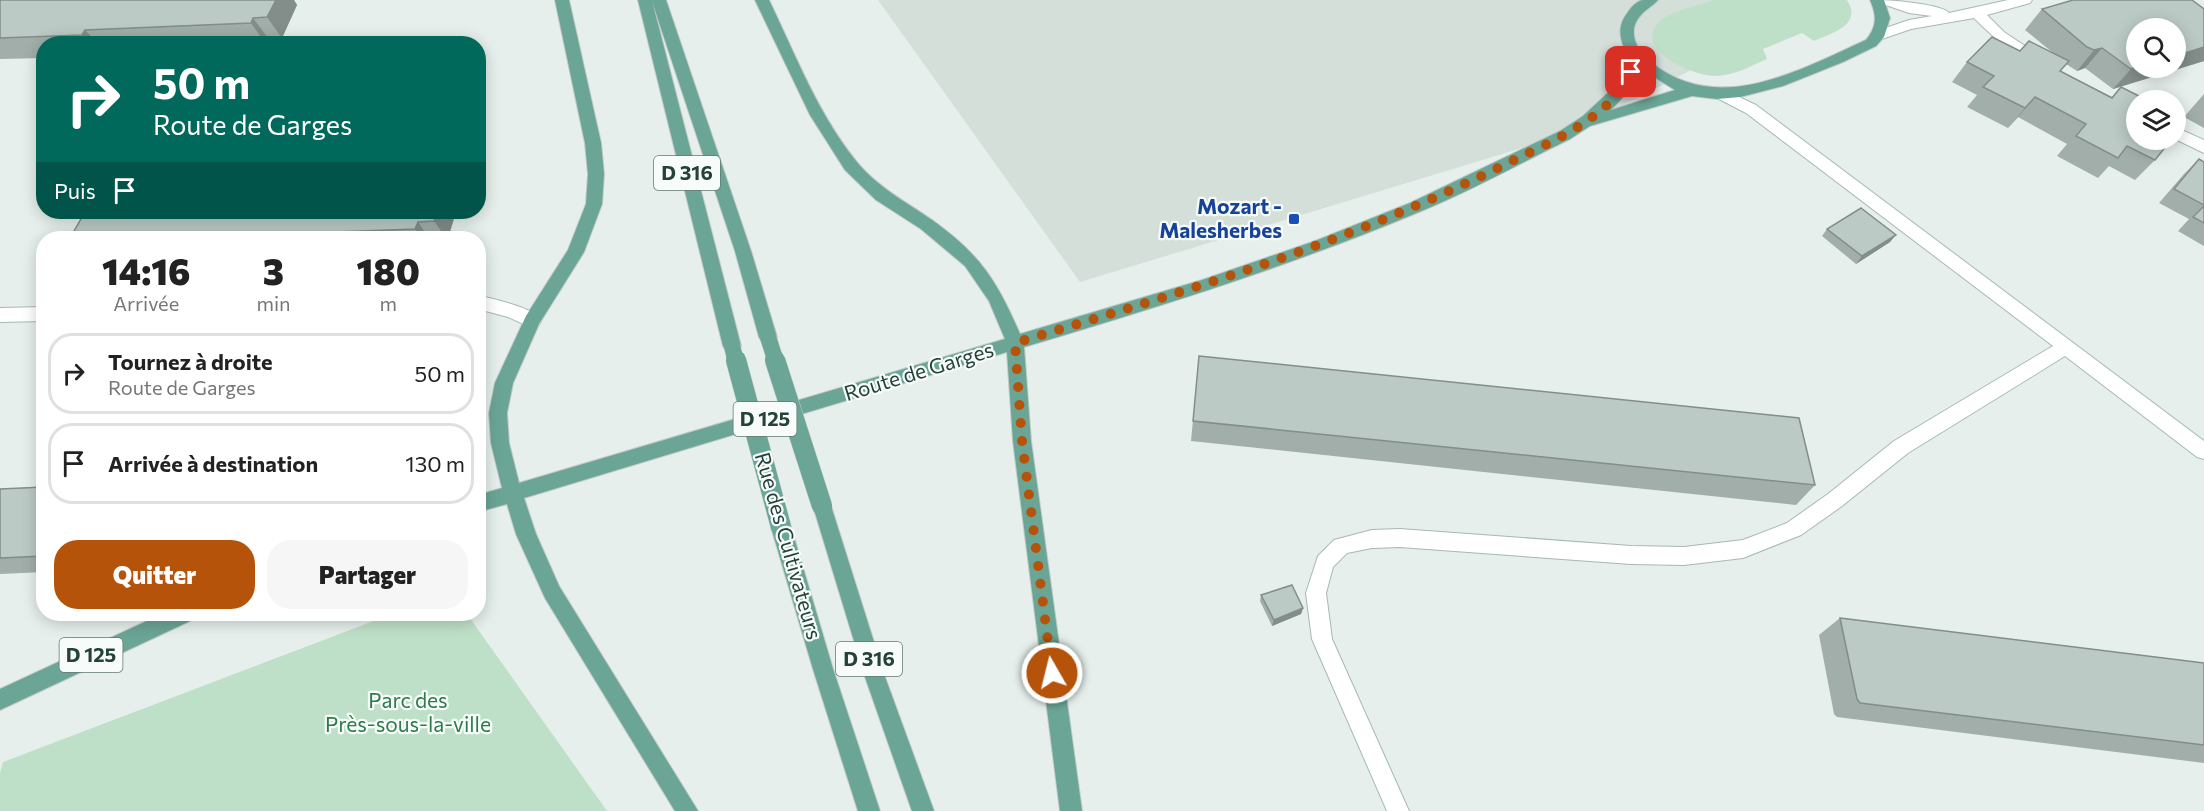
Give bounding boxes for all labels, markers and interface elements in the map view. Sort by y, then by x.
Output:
map controls [2126,18,2186,150]
button: search [2126,18,2186,78]
pin [1605,46,1656,97]
icon: arrive [1614,55,1647,88]
text: 50 m [153,56,250,108]
icon: right [54,60,132,138]
button: layers [2126,90,2186,150]
text: Route de Garges [153,108,352,141]
road number: D 316 [654,156,720,190]
icon: arrive [108,174,141,207]
text: Puis [54,177,96,204]
place label: Mozart - Malesherbes [1159,193,1282,242]
marker: Mozart - Malesherbes [1287,212,1301,226]
text: 14:16 [102,248,190,292]
text: 3 [263,248,284,292]
text: 180 [357,248,420,292]
text: Arrivée [113,291,179,315]
text: min [256,291,291,315]
text: m [380,291,397,315]
street label: Route de Garges [841,336,996,405]
text: Tournez à droite [108,348,273,375]
icon: right [57,357,90,390]
text: 50 m [415,360,465,387]
text: Route de Garges [108,375,256,399]
road number: D 125 [734,402,796,436]
icon: arrive [57,447,90,480]
street label: Rue des Cultivateurs [751,449,828,642]
text: Arrivée à destination [108,450,318,477]
text: 130 m [405,450,465,477]
button: Quitter [54,540,255,609]
button: Partager [267,540,468,609]
road number: D 125 [60,638,122,672]
position arrow [1020,641,1084,705]
road number: D 316 [836,642,902,676]
park label: Parc des Près-sous-la-ville [325,687,491,736]

